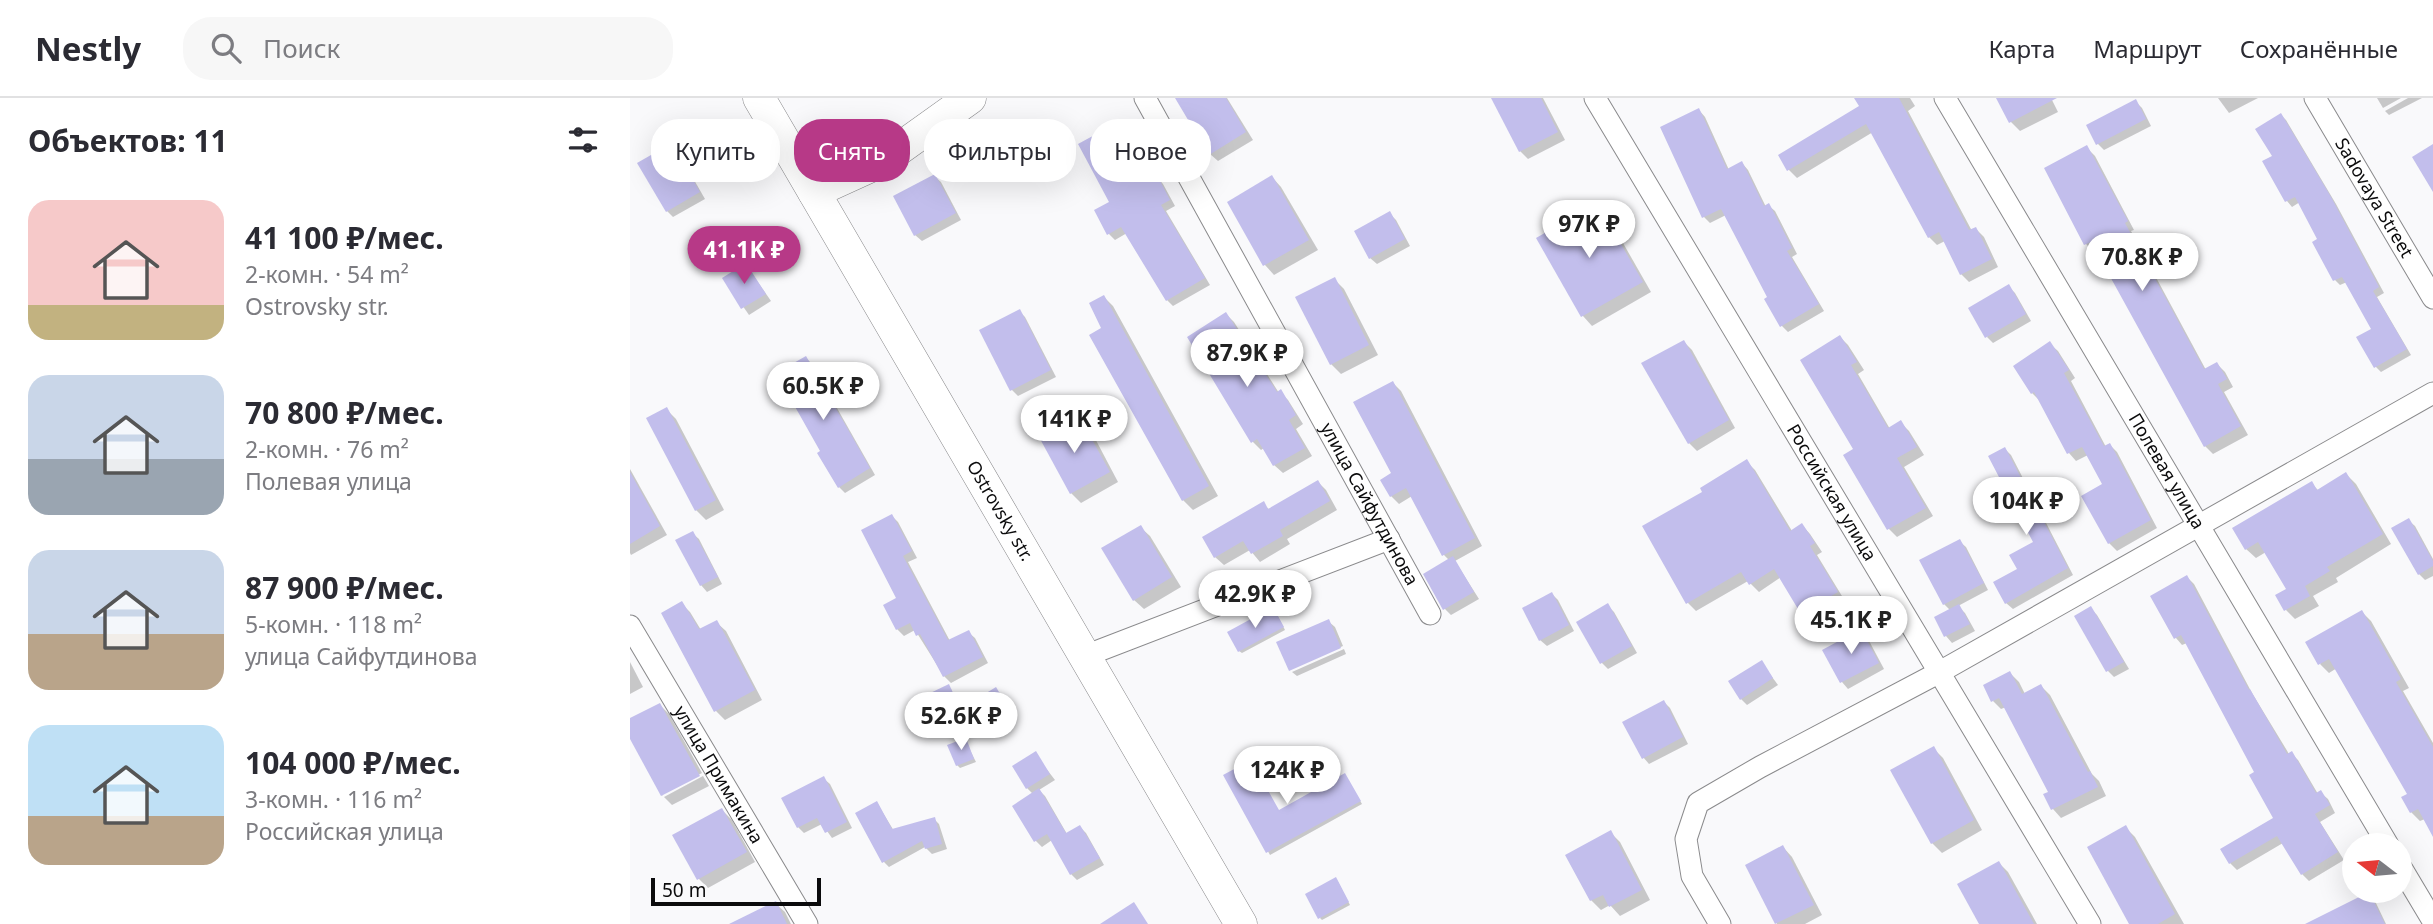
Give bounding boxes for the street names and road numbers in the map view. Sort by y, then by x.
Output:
street label: Sadovaya Street [2330,133,2420,262]
street label: Полевая улица [2124,408,2211,533]
street label: улица Сайфутдинова [1316,418,1425,589]
street label: Российская улица [1782,419,1883,565]
street label: Ostrovsky str. [962,456,1040,565]
street label: улица Примакина [669,701,770,848]

